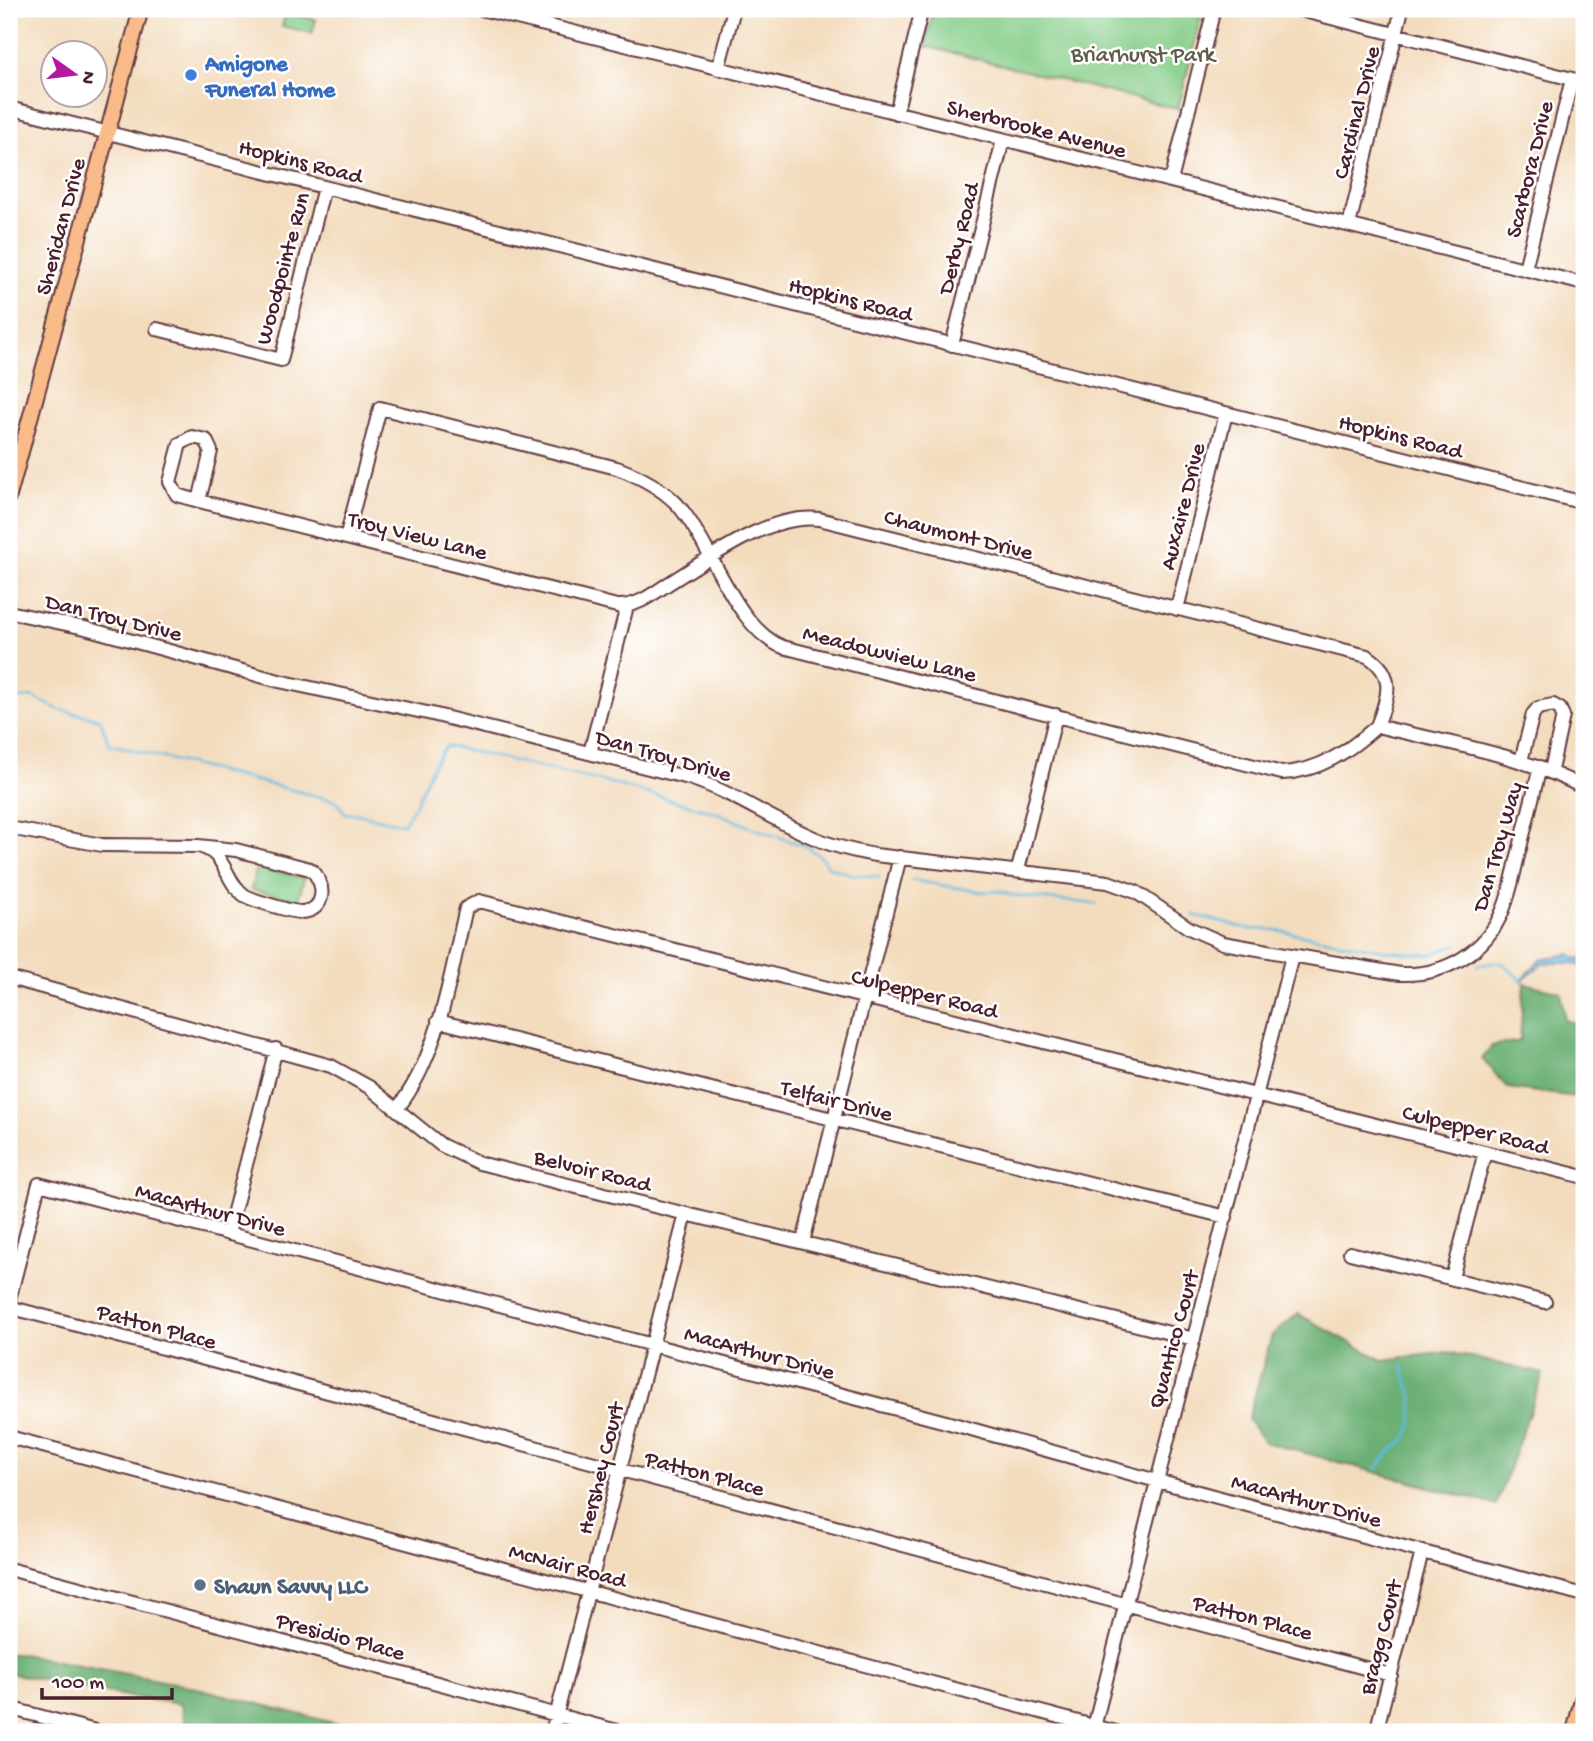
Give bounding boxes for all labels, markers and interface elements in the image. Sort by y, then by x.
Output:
north arrow [38,38,108,108]
street label: Cardinal Drive [1329,42,1388,182]
park label: Briarhurst Park [1070,43,1218,70]
place label: Amigone Funeral Home [204,52,336,105]
marker: Amigone Funeral Home [183,67,199,83]
text: N [74,68,100,86]
street label: Sherbrooke Avenue [944,95,1130,166]
street label: Scarbora Drive [1501,98,1562,241]
street label: Hopkins Road [235,135,366,192]
street label: Sheridan Drive [31,154,94,298]
street label: Derby Road [933,179,988,299]
street label: Woodpointe Run [251,190,318,348]
street label: Hopkins Road [785,273,916,330]
street label: Hopkins Road [1335,410,1466,467]
street label: Auxaire Drive [1156,440,1213,573]
street label: Chaumont Drive [881,505,1037,568]
street label: Troy View Lane [343,507,491,568]
street label: Dan Troy Drive [40,589,185,650]
street label: Meadowview Lane [799,621,980,690]
street label: Dan Troy Drive [590,725,735,790]
street label: Dan Troy Way [1467,779,1531,917]
street label: Culpepper Road [848,964,1002,1027]
street label: Telfair Drive [775,1075,896,1130]
street label: Culpepper Road [1399,1100,1553,1163]
street label: Belvoir Road [530,1145,655,1200]
street label: MacArthur Drive [132,1178,289,1245]
street label: Quantico Court [1144,1266,1207,1412]
street label: Patton Place [92,1299,220,1358]
street label: MacArthur Drive [681,1321,838,1388]
street label: Hershey Court [573,1398,632,1538]
street label: Patton Place [640,1446,768,1505]
street label: MacArthur Drive [1228,1469,1385,1536]
street label: McNair Road [505,1539,630,1596]
place label: Shaun Savvy LLC [214,1575,369,1602]
street label: Bragg Court [1355,1576,1410,1699]
marker: Shaun Savvy LLC [192,1577,208,1593]
street label: Patton Place [1188,1590,1316,1649]
street label: Presidio Place [272,1608,409,1669]
scale bar [42,1657,172,1701]
text: 100 m [51,1672,104,1697]

